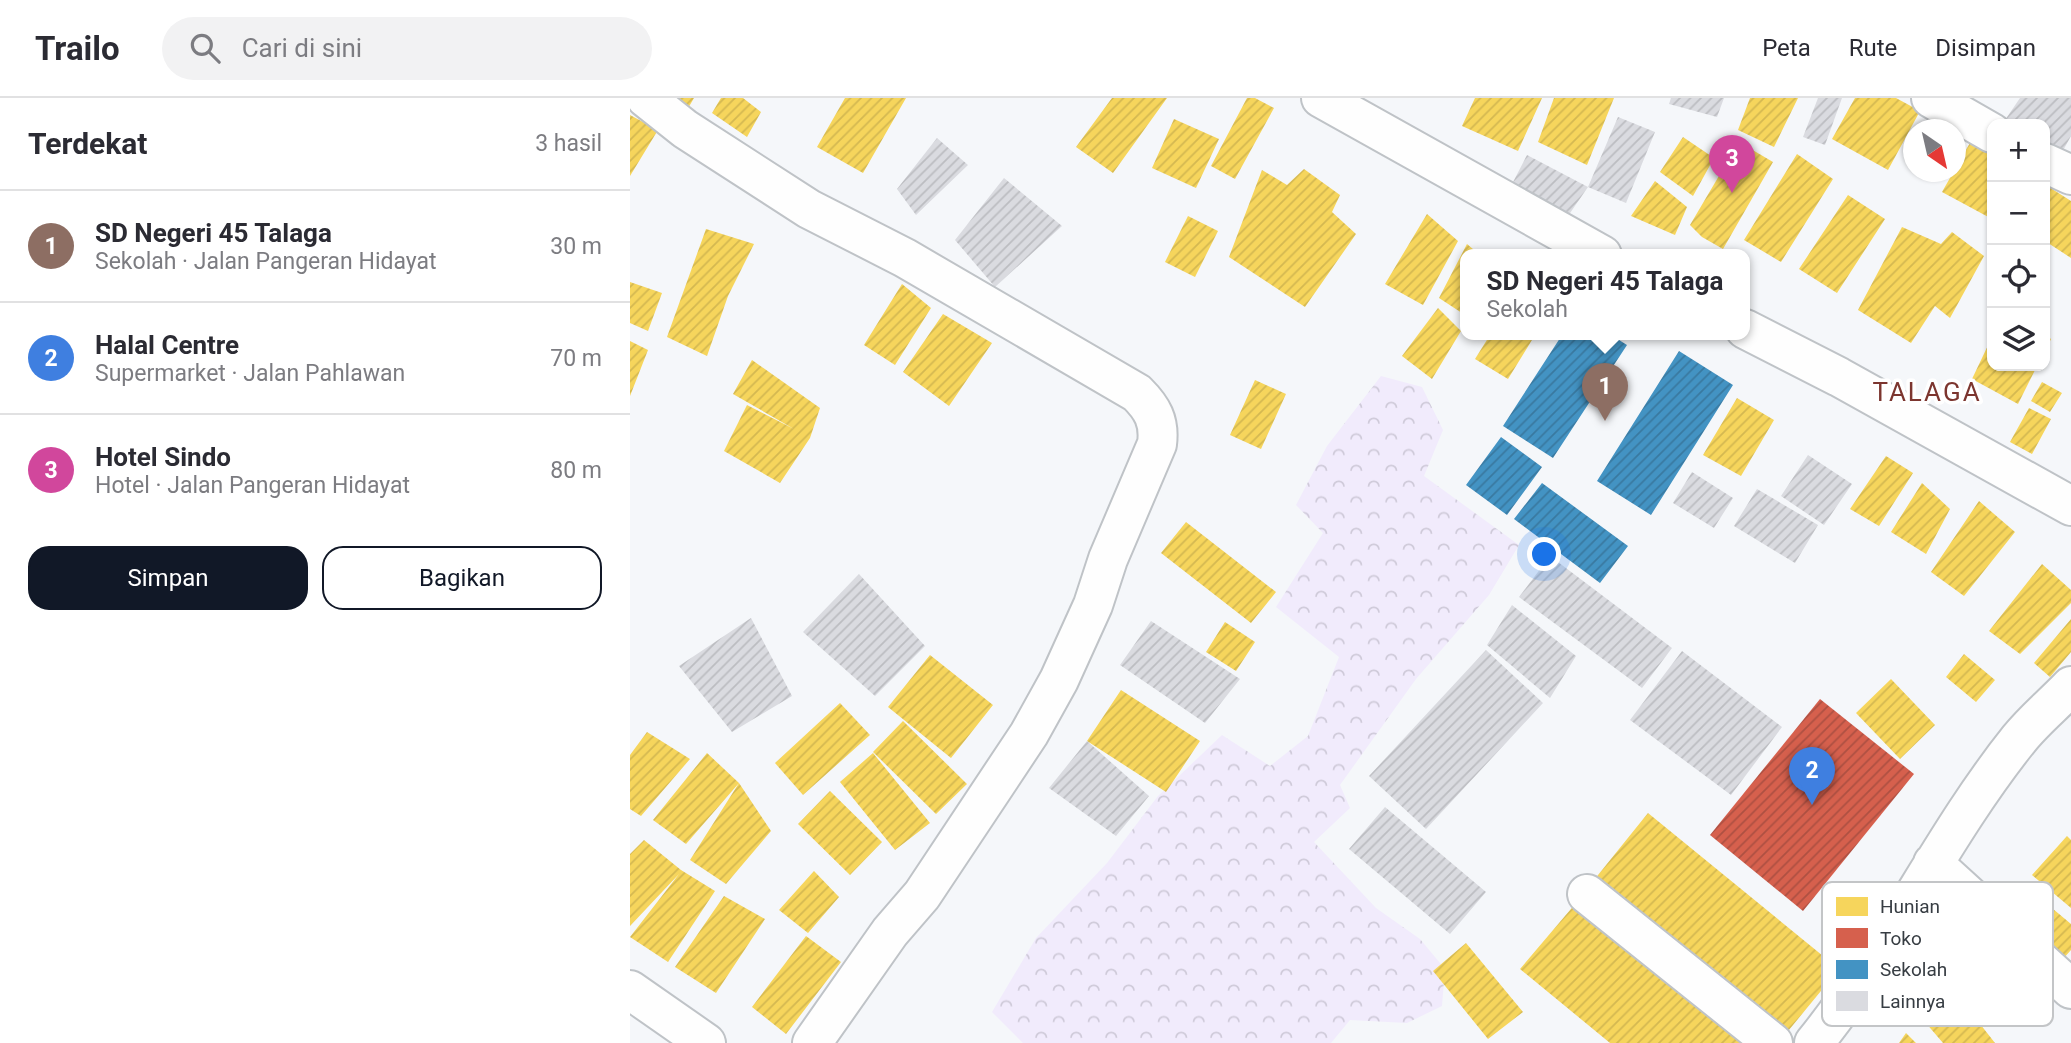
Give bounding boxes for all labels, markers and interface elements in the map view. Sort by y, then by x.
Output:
search box [162,17,652,80]
text: Trailo [35,29,120,68]
icon: search [186,29,224,67]
text: Cari di sini [242,33,362,63]
text: Peta [1762,34,1811,62]
text: Rute [1849,34,1897,62]
text: Disimpan [1935,34,2036,62]
north arrow [1903,119,1966,182]
map controls [1987,119,2050,371]
button: + [1987,119,2050,182]
text: Terdekat [28,126,147,161]
text: 3 hasil [535,130,602,157]
pin: 3 [1709,135,1755,193]
button: − [1987,182,2050,245]
text: SD Negeri 45 Talaga [95,218,332,248]
text: 1 [44,233,58,260]
text: 30 m [550,233,602,260]
button: locate [1987,245,2050,308]
text: Sekolah · Jalan Pangeran Hidayat [95,248,437,275]
popup [1460,249,1750,340]
text: SD Negeri 45 Talaga [1487,266,1723,296]
text: Sekolah [1487,296,1568,323]
button: layers [1987,308,2050,371]
text: Halal Centre [95,330,239,360]
text: 2 [44,345,58,372]
text: 70 m [550,345,602,372]
text: Supermarket · Jalan Pahlawan [95,360,405,387]
pin: 1 [1582,363,1628,421]
district label: TALAGA [1872,377,1982,407]
text: Hotel Sindo [95,442,231,472]
text: 3 [44,457,58,484]
text: 80 m [550,457,602,484]
text: Hotel · Jalan Pangeran Hidayat [95,472,410,499]
your location [1527,537,1561,571]
button: Simpan [28,546,308,610]
button: Bagikan [322,546,602,610]
pin: 2 [1789,747,1835,805]
legend [1822,882,2053,1026]
text: Hunian [1880,895,1940,918]
text: Toko [1880,927,1922,950]
text: Sekolah [1880,958,1947,981]
text: Lainnya [1880,990,1945,1013]

